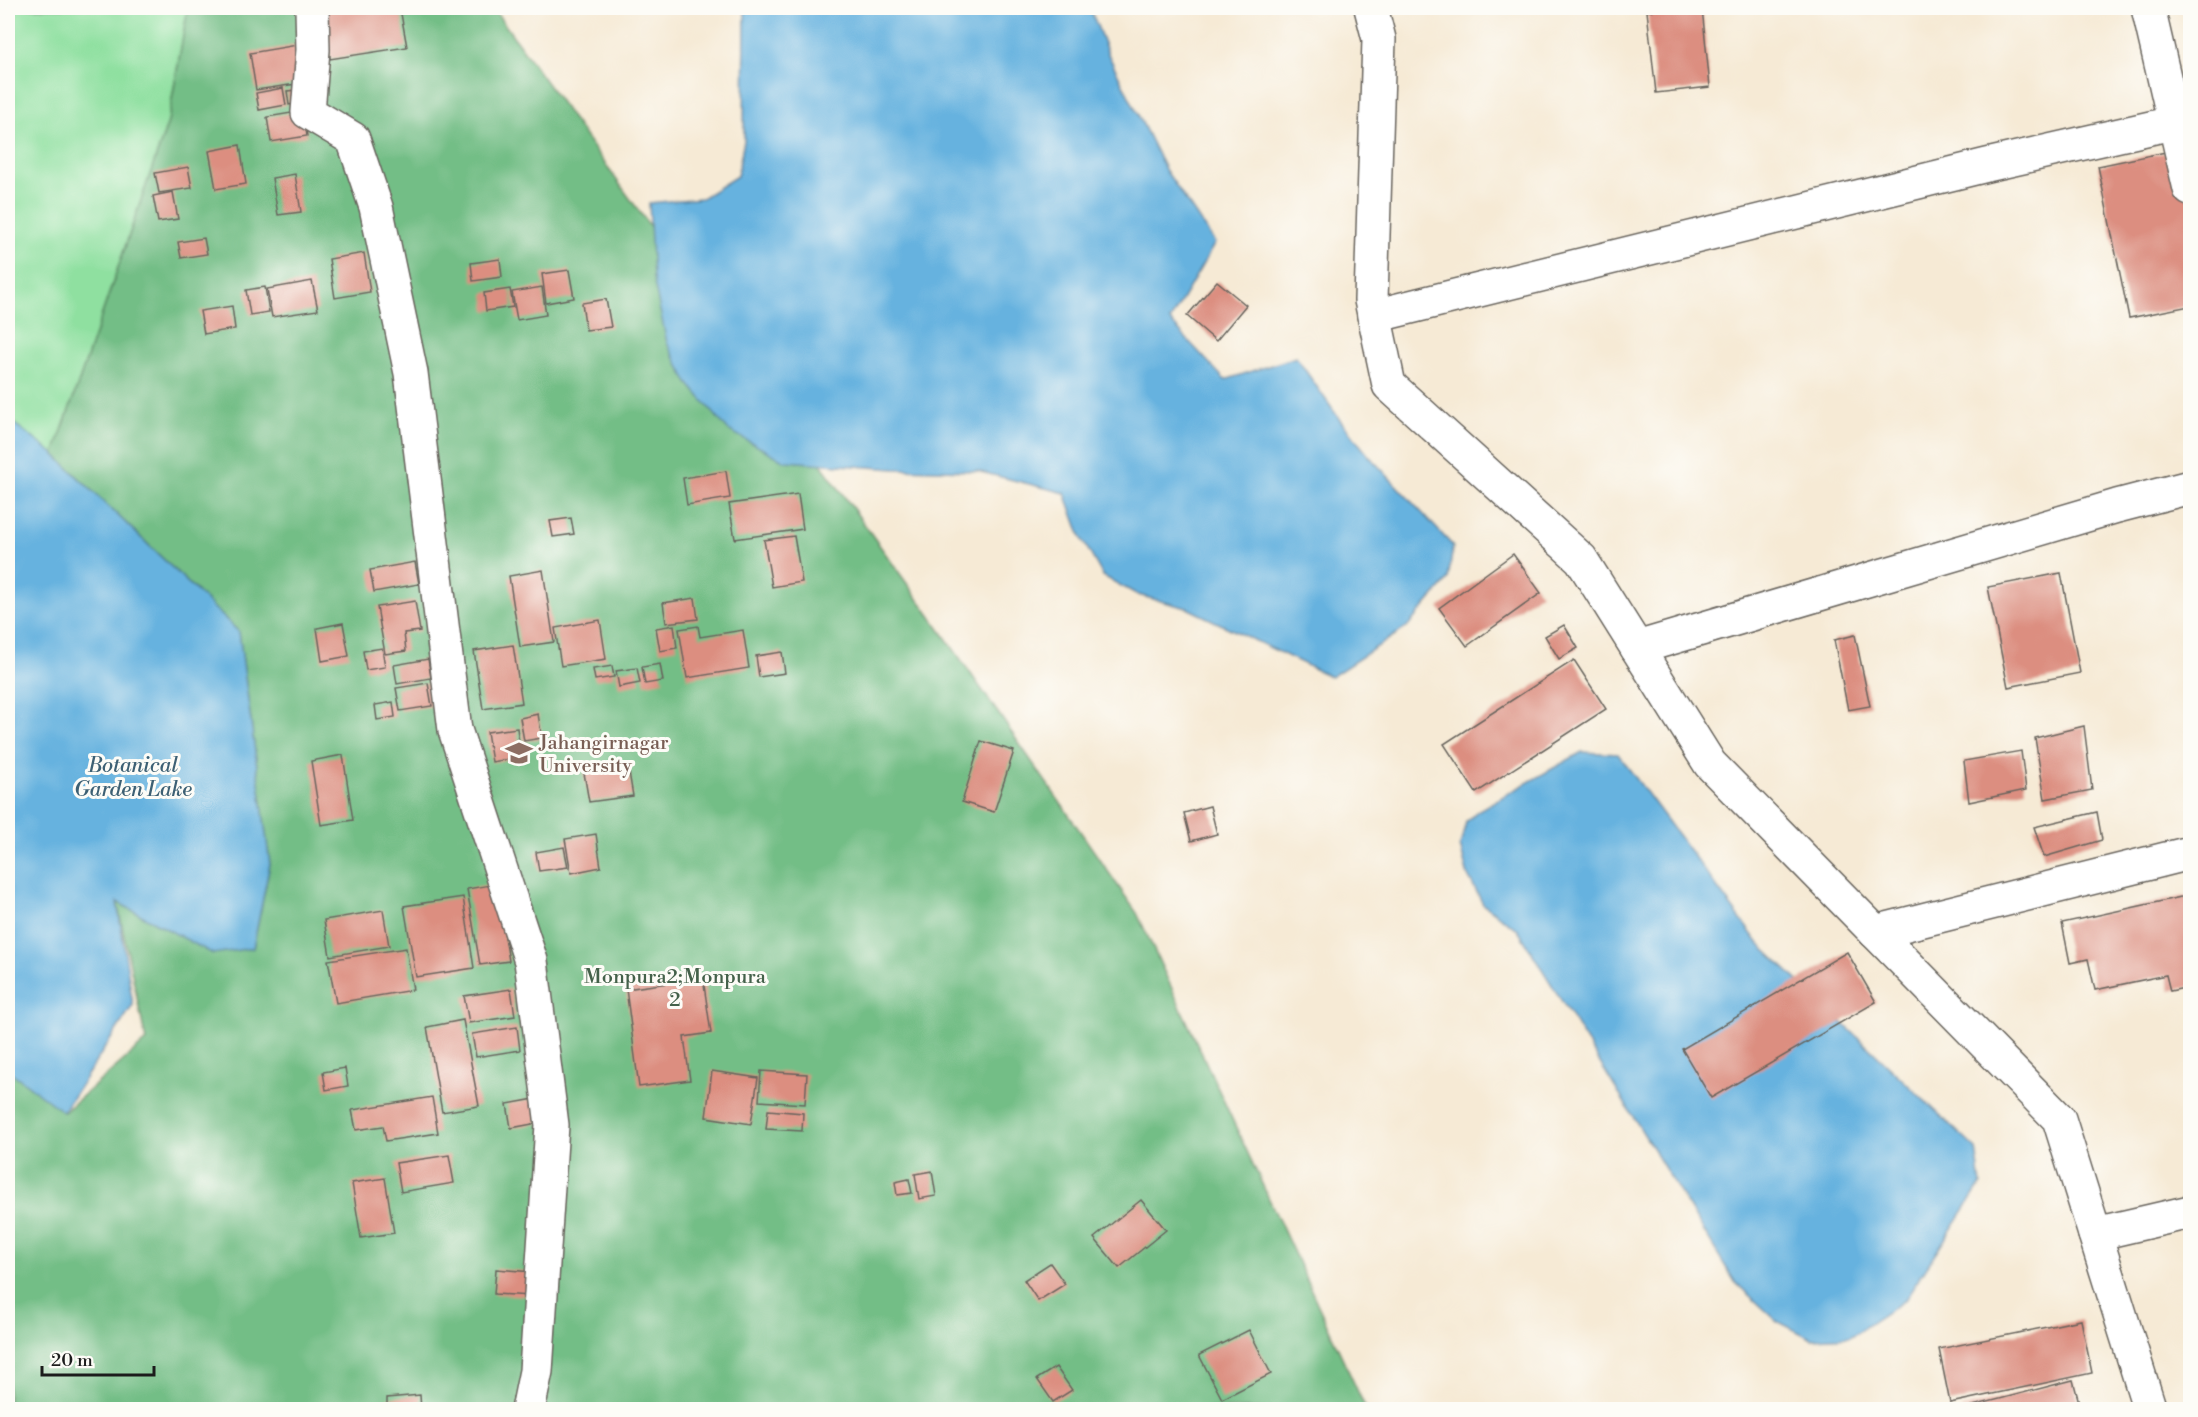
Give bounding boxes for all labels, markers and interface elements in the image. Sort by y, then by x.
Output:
place label: Jahangirnagar University [538,731,669,779]
school or university icon: Jahangirnagar University [504,738,534,768]
water label: Botanical Garden Lake [74,753,192,803]
park label: Monpura2;Monpura 2 [584,965,767,1013]
scale bar [42,1339,154,1377]
text: 20 m [51,1349,93,1372]

